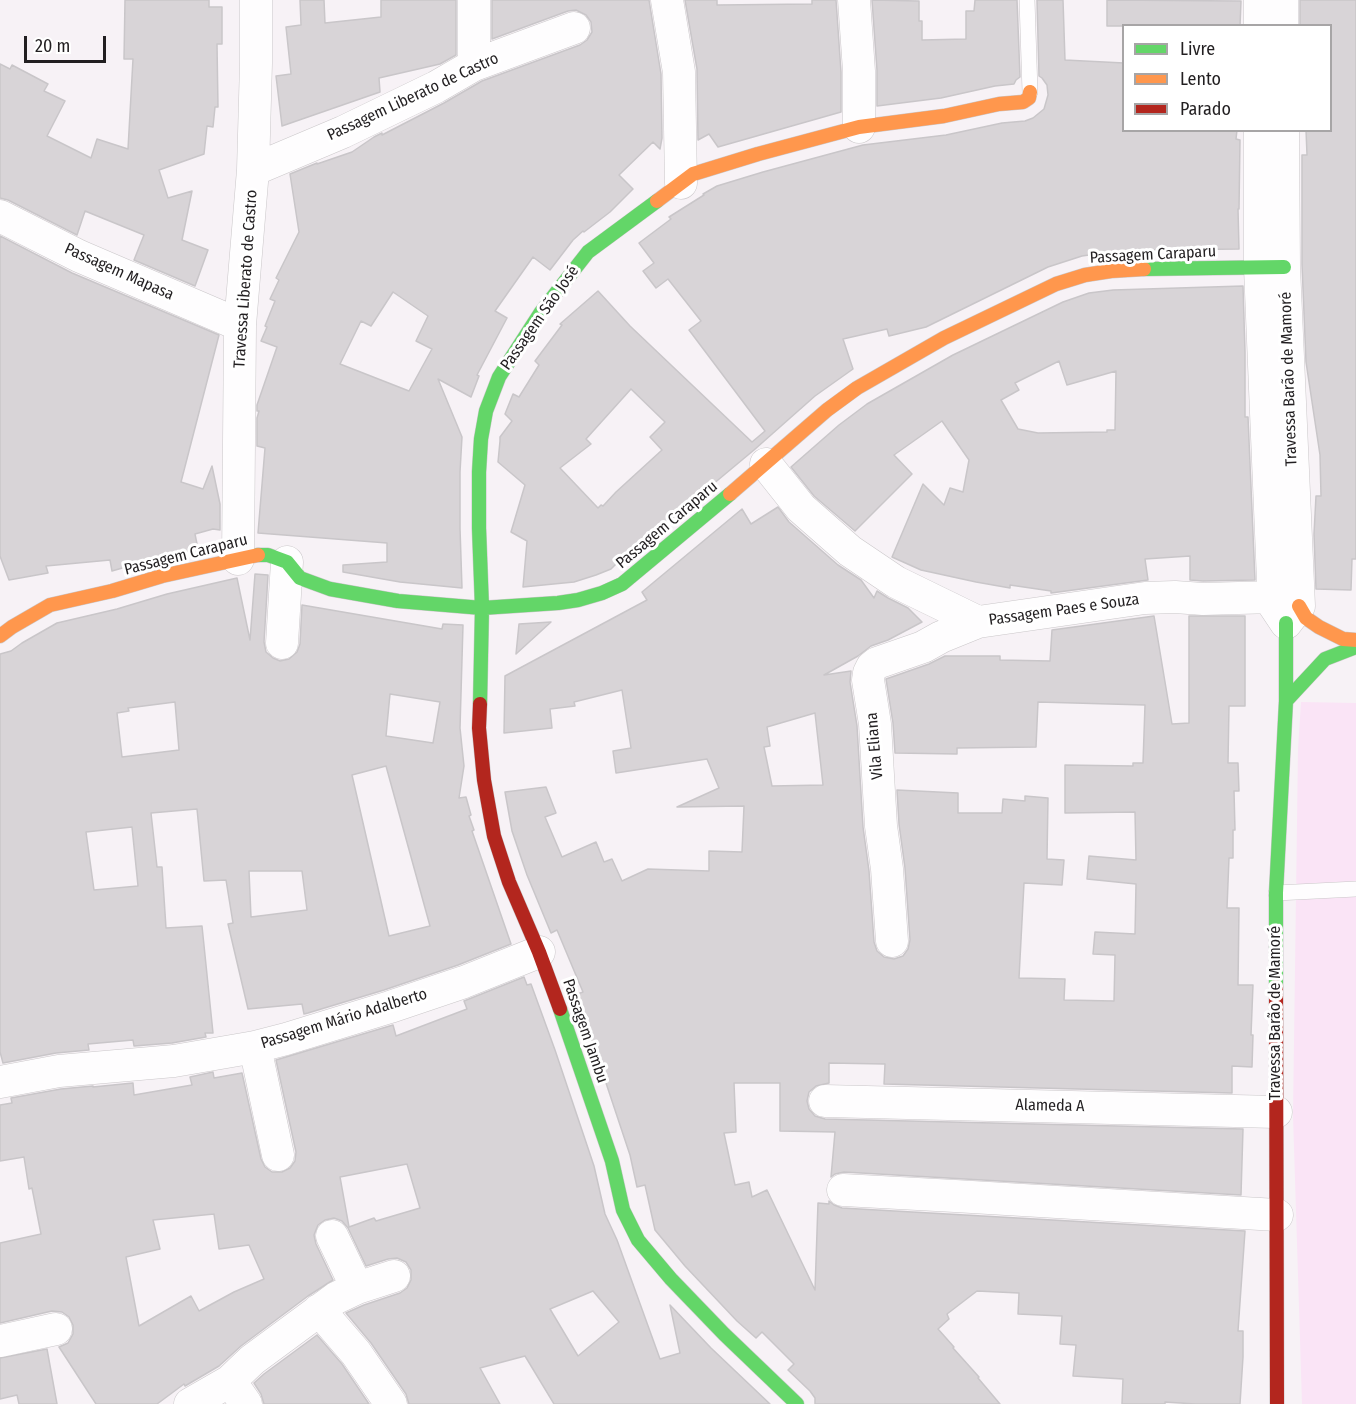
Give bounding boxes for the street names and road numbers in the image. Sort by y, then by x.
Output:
street label: Passagem Liberato de Castro [324,49,502,145]
street label: Travessa Liberato de Castro [230,189,262,369]
street label: Passagem Mapasa [61,239,177,305]
street label: Passagem Caraparu [1089,242,1217,268]
street label: Passagem São José [497,262,583,374]
street label: Travessa Barão de Mamoré [1276,291,1302,467]
street label: Passagem Caraparu [612,477,722,573]
street label: Passagem Caraparu [122,530,250,580]
street label: Passagem Paes e Souza [988,590,1140,630]
street label: Vila Eliana [862,711,888,781]
street label: Travessa Barão de Mamoré [1266,926,1286,1100]
street label: Passagem Jambu [558,976,612,1086]
street label: Passagem Mário Adalberto [259,985,429,1053]
street label: Alameda A [1015,1096,1085,1116]

